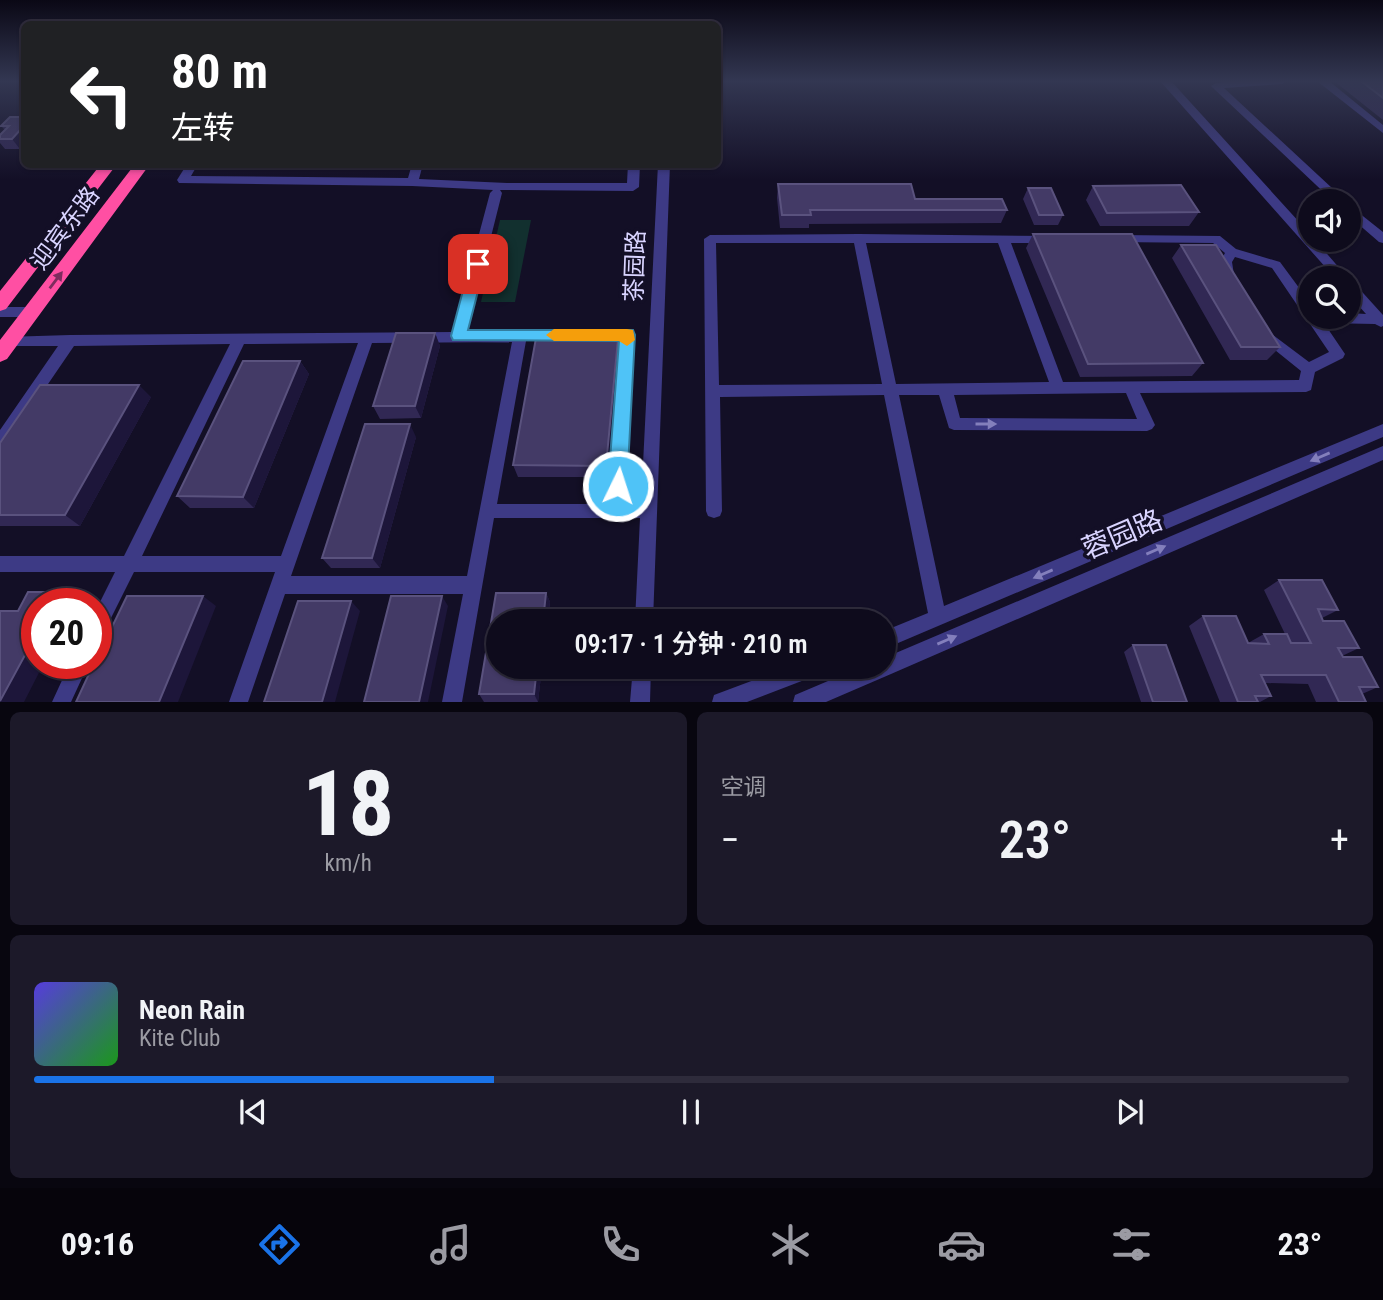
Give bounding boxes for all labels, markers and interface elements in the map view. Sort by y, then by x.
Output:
text: 80 m [171,43,268,100]
icon: left [56,49,147,140]
text: 左转 [171,109,235,147]
street label: 迎宾东路 [25,181,105,275]
map controls [1298,189,1361,329]
button: sound [1298,189,1361,252]
street label: 茶园路 [620,230,650,302]
pin [448,234,508,294]
icon: arrive [459,245,497,283]
button: search [1298,266,1361,329]
one-way arrow [48,271,62,289]
one-way arrow [975,418,997,430]
position arrow [581,449,655,523]
one-way arrow [1309,451,1330,462]
street label: 蓉园路 [1077,503,1167,566]
one-way arrow [1145,545,1166,556]
one-way arrow [1032,569,1053,580]
speed limit sign: 20 [21,588,112,679]
text: 09:17 · 1 分钟 · 210 m [574,629,808,659]
one-way arrow [936,634,957,645]
text: 18 [302,751,394,857]
text: 空调 [721,774,767,801]
text: 23° [999,810,1071,871]
text: − [721,818,740,862]
text: + [1330,818,1349,862]
text: km/h [325,850,372,877]
text: Neon Rain [139,995,245,1025]
text: Kite Club [139,1025,220,1052]
icon: previous [234,1093,272,1131]
icon: pause [672,1093,710,1131]
icon: next [1111,1093,1149,1131]
icon: directions [255,1220,304,1269]
icon: music [426,1220,475,1269]
icon: phone [596,1220,645,1269]
icon: climate [766,1220,815,1269]
icon: car [937,1220,986,1269]
icon: filters [1107,1220,1156,1269]
text: 09:16 [61,1225,134,1263]
text: 23° [1278,1225,1322,1263]

